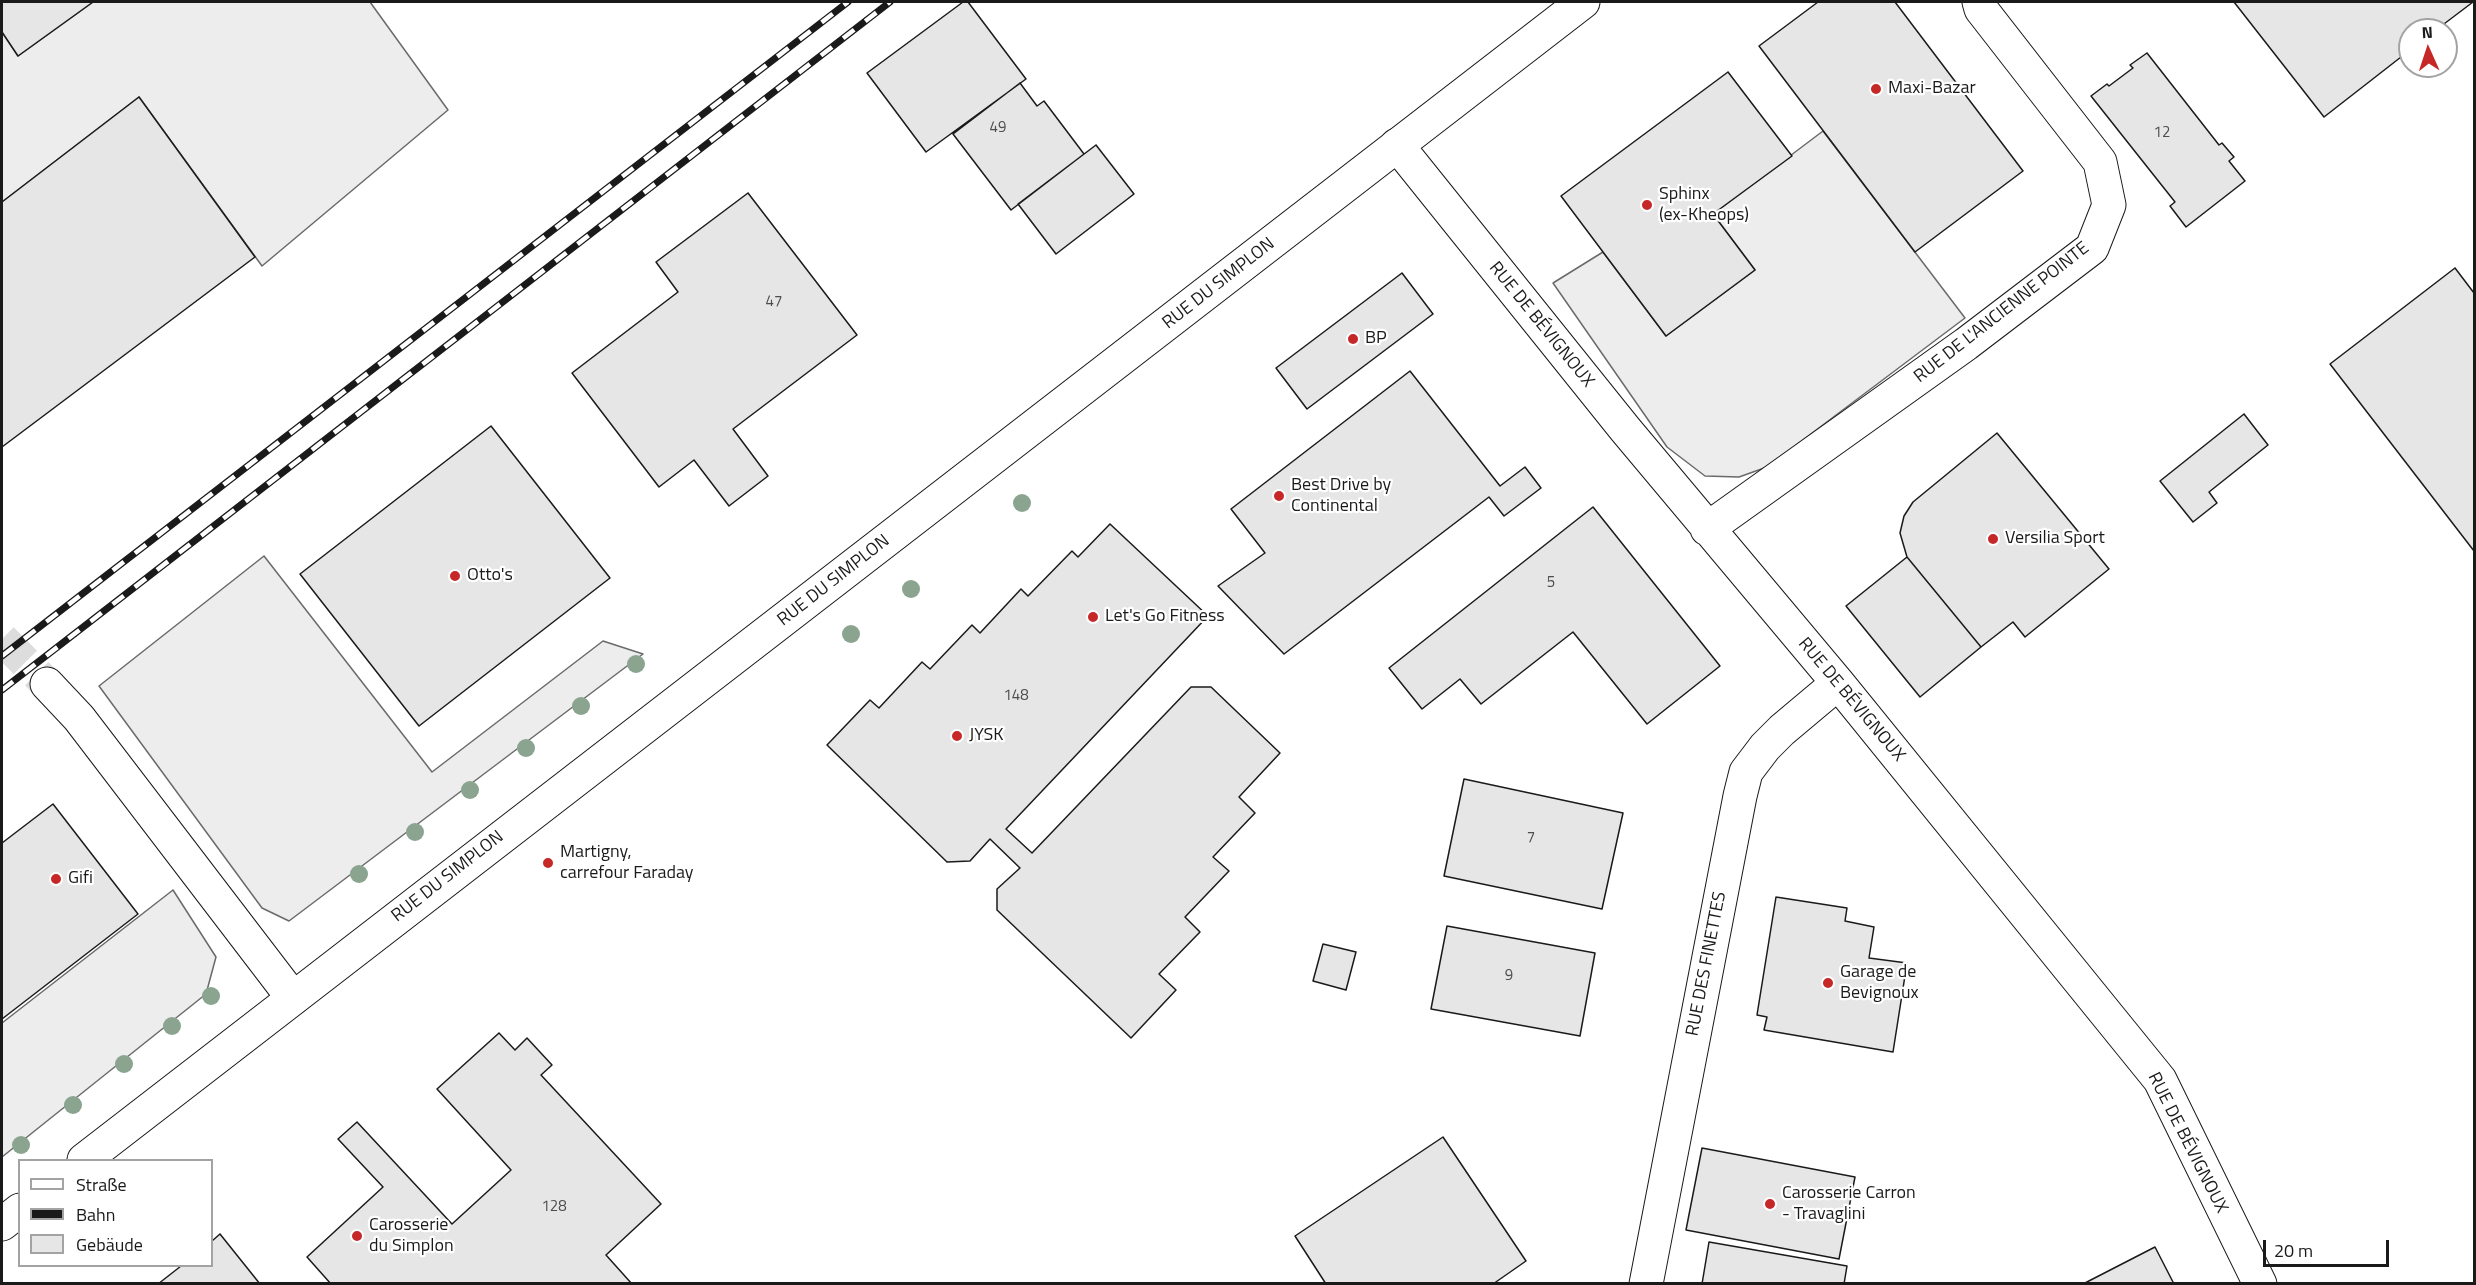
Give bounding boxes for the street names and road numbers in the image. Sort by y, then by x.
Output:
street label: RUE DU SIMPLON [1159,234,1279,334]
street label: RUE DE L'ANCIENNE POINTE [1910,238,2094,388]
street label: RUE DE BÉVIGNOUX [1484,258,1598,392]
street label: RUE DU SIMPLON [774,531,894,631]
street label: RUE DE BÉVIGNOUX [1793,634,1909,766]
street label: RUE DU SIMPLON [388,827,508,927]
street label: RUE DES FINETTES [1682,890,1732,1038]
street label: RUE DE BÉVIGNOUX [2142,1069,2232,1217]

